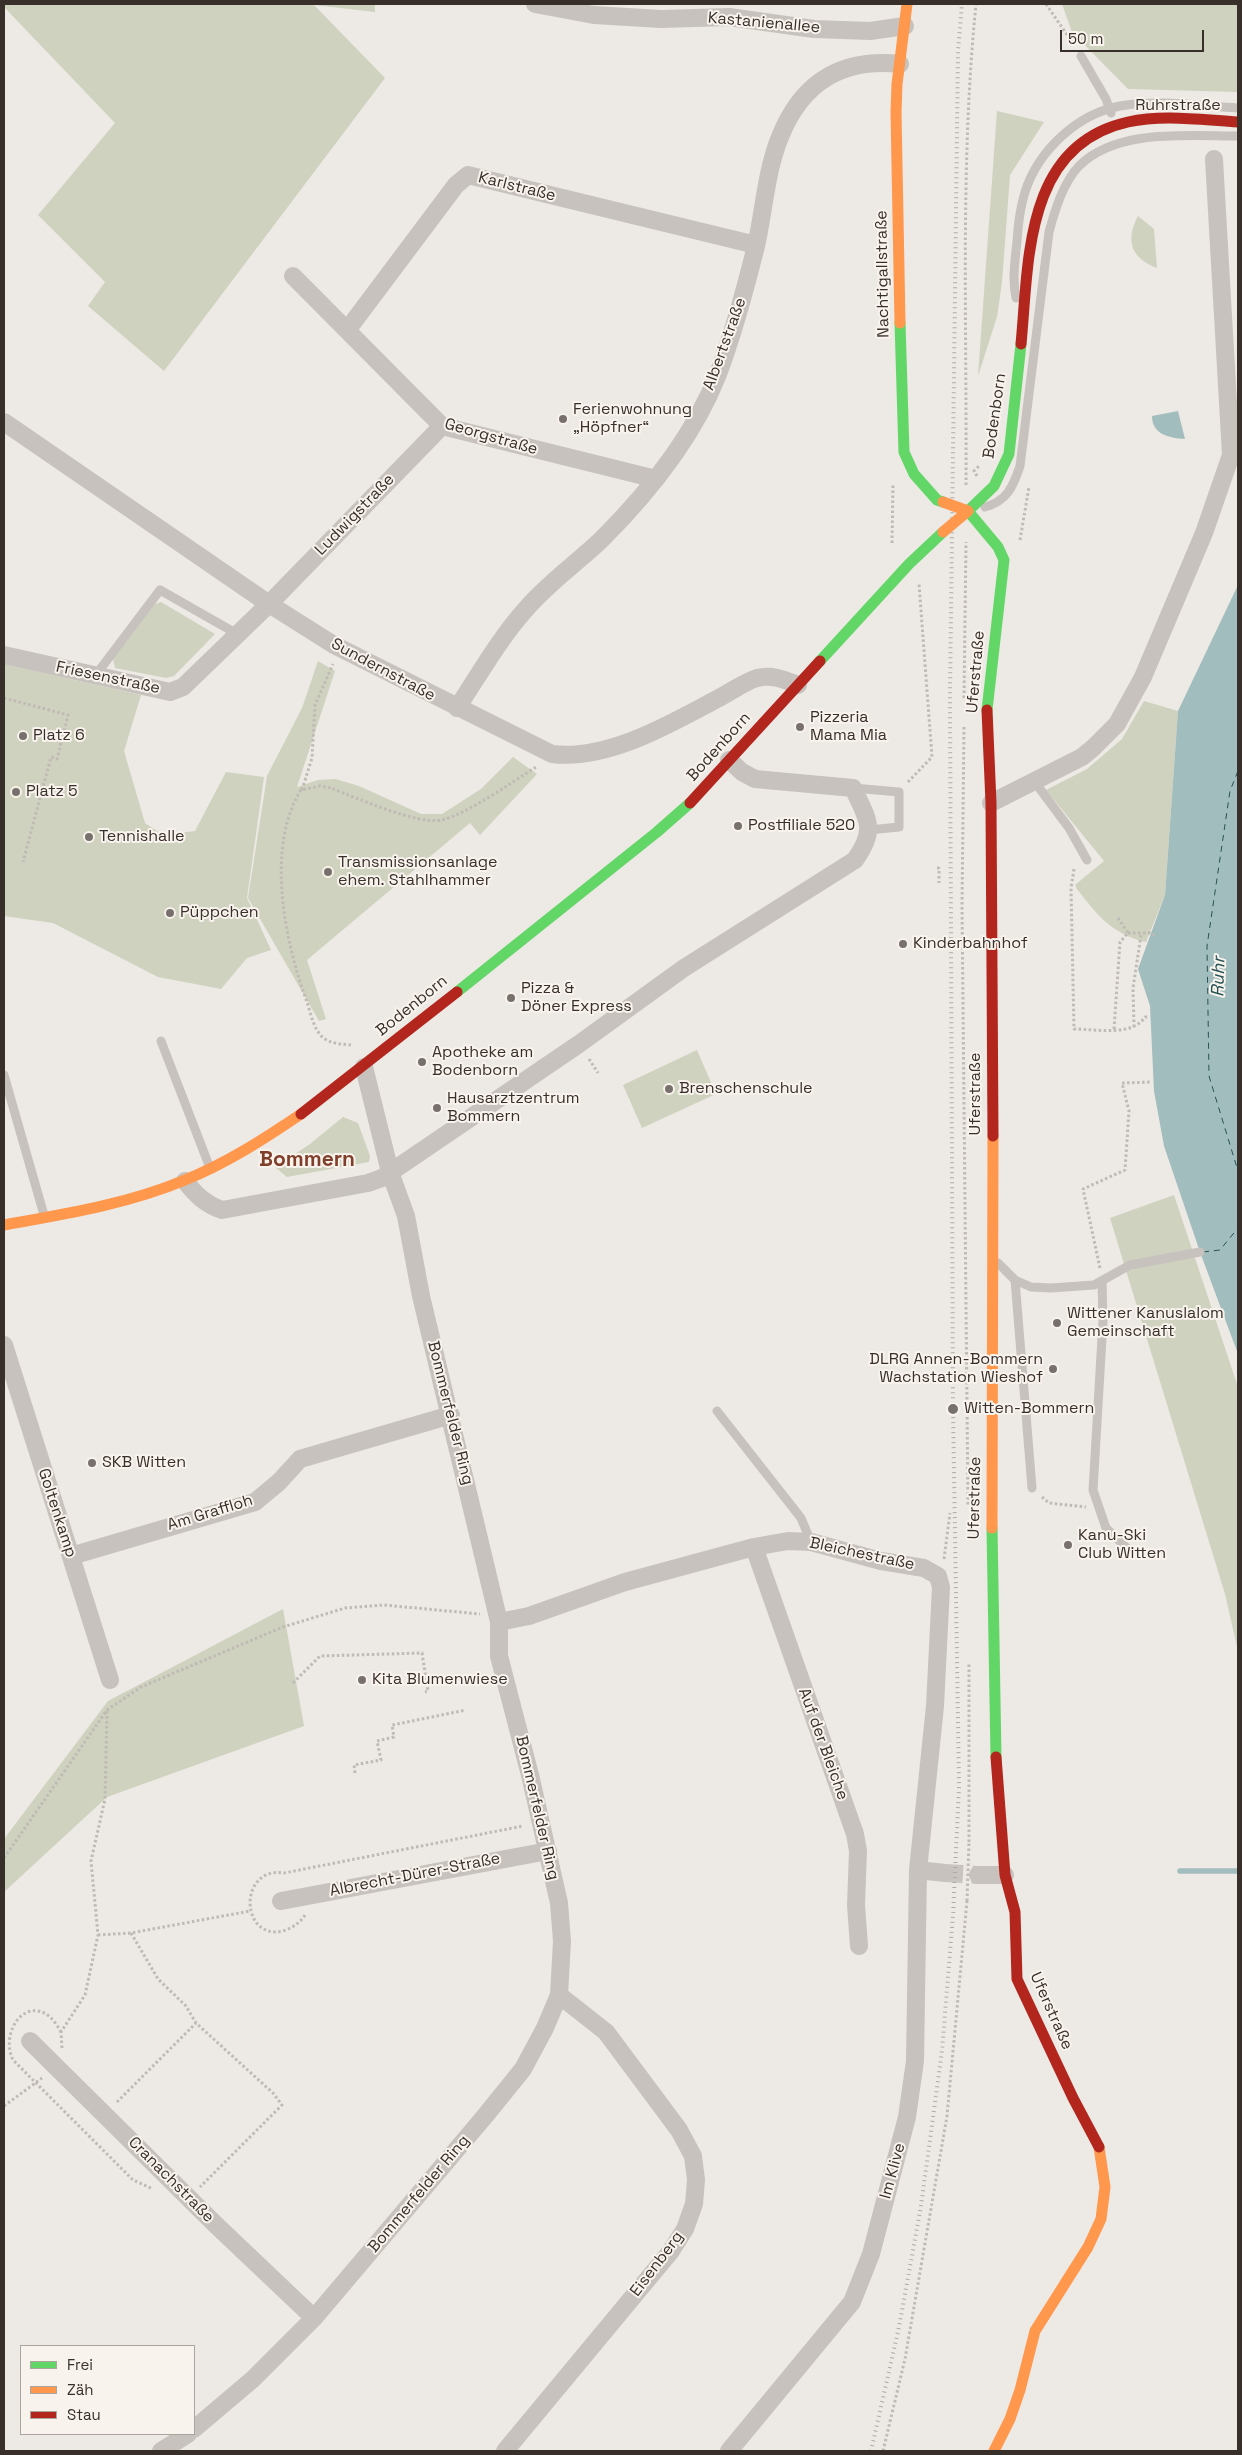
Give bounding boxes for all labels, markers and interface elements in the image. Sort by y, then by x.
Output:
street label: Kastanienallee [707,9,821,37]
scale bar [1062,20,1206,52]
text: 50 m [1068,29,1103,48]
street label: Ruhrstraße [1135,96,1221,116]
street label: Karlstraße [476,168,558,206]
street label: Nachtigallstraße [872,210,894,338]
street label: Albertstraße [699,295,751,393]
street label: Bodenborn [980,372,1010,460]
place label: Ferienwohnung „Höpfner“ [573,400,692,438]
marker: Ferienwohnung „Höpfner“ [557,413,569,425]
street label: Georgstraße [442,415,540,459]
street label: Ludwigstraße [311,470,399,560]
street label: Uferstraße [963,630,989,714]
street label: Sundernstraße [328,635,438,705]
street label: Friesenstraße [54,658,162,698]
place label: Pizzeria Mama Mia [810,708,887,746]
street label: Bodenborn [683,709,755,785]
marker: Pizzeria Mama Mia [794,721,806,733]
place label: Platz 6 [33,726,85,746]
marker: Platz 6 [17,730,29,742]
place label: Platz 5 [26,782,78,802]
marker: Platz 5 [10,786,22,798]
place label: Postfiliale 520 [748,816,855,836]
marker: Postfiliale 520 [732,820,744,832]
place label: Tennishalle [99,827,185,847]
marker: Tennishalle [83,831,95,843]
place label: Transmissionsanlage ehem. Stahlhammer [338,853,498,891]
marker: Transmissionsanlage ehem. Stahlhammer [322,866,334,878]
place label: Püppchen [180,903,259,923]
marker: Püppchen [164,907,176,919]
place label: Kinderbahnhof [913,934,1028,954]
marker: Kinderbahnhof [897,938,909,950]
water label: Ruhr [1208,957,1230,997]
street label: Bodenborn [373,971,451,1041]
place label: Pizza & Döner Express [521,979,632,1017]
marker: Pizza & Döner Express [505,992,517,1004]
place label: Apotheke am Bodenborn [432,1043,533,1081]
street label: Uferstraße [966,1053,986,1135]
marker: Apotheke am Bodenborn [416,1056,428,1068]
place label: Brenschenschule [679,1079,813,1099]
marker: Brenschenschule [663,1083,675,1095]
place label: Hausarztzentrum Bommern [447,1089,580,1127]
marker: Hausarztzentrum Bommern [431,1102,443,1114]
district label: Bommern [259,1147,355,1173]
place label: Wittener Kanuslalom Gemeinschaft [1067,1304,1224,1342]
marker: Wittener Kanuslalom Gemeinschaft [1051,1317,1063,1329]
street label: Bommerfelder Ring [423,1339,477,1487]
place label: DLRG Annen-Bommern Wachstation Wieshof [869,1350,1043,1388]
marker: DLRG Annen-Bommern Wachstation Wieshof [1047,1363,1059,1375]
place label: Witten-Bommern [964,1399,1094,1419]
marker: Witten-Bommern [946,1402,960,1416]
place label: SKB Witten [102,1453,186,1473]
street label: Uferstraße [965,1456,985,1540]
marker: SKB Witten [86,1457,98,1469]
street label: Goltenkamp [34,1466,80,1560]
street label: Am Graffloh [165,1491,255,1535]
place label: Kanu-Ski Club Witten [1078,1526,1166,1564]
street label: Bleichestraße [808,1534,916,1574]
marker: Kanu-Ski Club Witten [1062,1539,1074,1551]
place label: Kita Blumenwiese [372,1670,508,1690]
marker: Kita Blumenwiese [356,1674,368,1686]
street label: Auf der Bleiche [794,1685,852,1803]
street label: Bommerfelder Ring [511,1734,563,1882]
street label: Albrecht-Dürer-Straße [328,1849,502,1901]
street label: Uferstraße [1025,1969,1077,2053]
street label: Bommerfelder Ring [364,2131,474,2257]
street label: Cranachstraße [124,2133,218,2227]
street label: Im Klive [876,2141,910,2201]
street label: Eisenberg [626,2228,688,2300]
legend [20,2345,195,2435]
text: Frei [67,2355,93,2374]
text: Zäh [67,2380,93,2399]
text: Stau [67,2405,101,2424]

